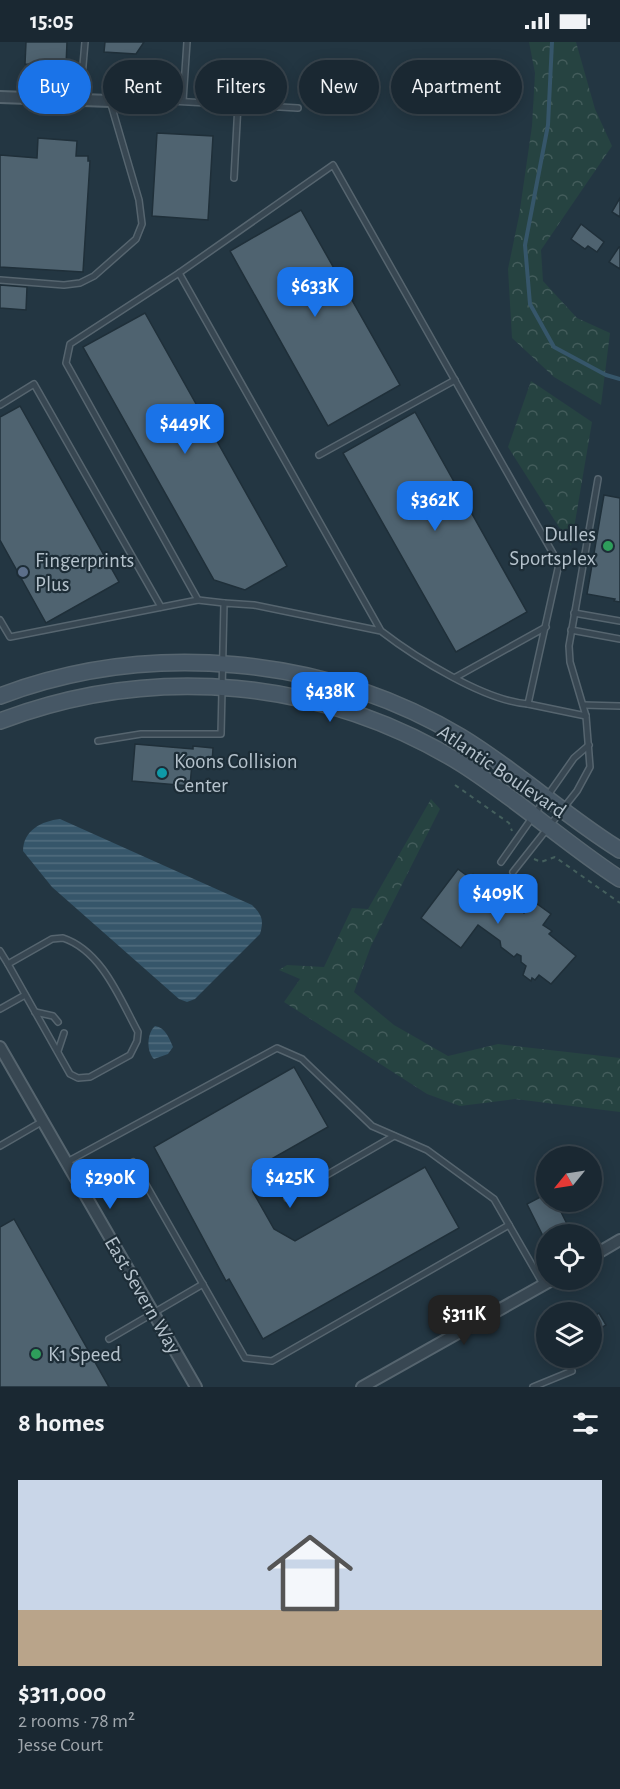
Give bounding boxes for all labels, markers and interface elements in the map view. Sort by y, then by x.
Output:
text: 15:05 [30,10,73,32]
chip: Buy [18,60,91,114]
chip: Rent [103,60,183,114]
chip: Filters [195,60,287,114]
chip: New [299,60,379,114]
chip: Apartment [391,60,522,114]
pin: $633K [273,267,357,318]
text: $633K [291,276,339,296]
pin: $449K [143,404,227,455]
text: $449K [160,413,210,433]
pin: $362K [393,481,477,532]
text: $362K [411,490,459,510]
place label: Dulles Sportsplex [509,524,596,569]
marker: Dulles Sportsplex [601,539,615,553]
place label: Fingerprints Plus [35,550,134,595]
marker: Fingerprints Plus [16,565,30,579]
pin: $438K [288,672,372,723]
text: $438K [305,681,355,701]
street label: Atlantic Boulevard [434,721,570,822]
place label: Koons Collision Center [174,751,298,796]
marker: Koons Collision Center [155,766,169,780]
pin: $409K [456,874,540,925]
text: $409K [473,883,523,903]
north arrow [536,1146,602,1212]
map controls [536,1146,602,1368]
pin: $425K [248,1158,332,1209]
pin: $290K [68,1159,152,1210]
text: $425K [266,1167,314,1187]
text: $290K [85,1168,135,1188]
button: locate [536,1224,602,1290]
street label: East Severn Way [101,1233,185,1358]
pin: $311K [422,1295,506,1346]
button: layers [536,1302,602,1368]
text: $311K [442,1304,486,1324]
place label: K1 Speed [48,1344,121,1365]
marker: K1 Speed [29,1347,43,1361]
icon: filters [569,1407,602,1440]
text: 8 homes [18,1410,105,1436]
icon: home [256,1519,364,1627]
text: $311,000 [18,1680,106,1706]
text: 2 rooms · 78 m² [18,1711,135,1731]
text: Jesse Court [18,1735,103,1755]

